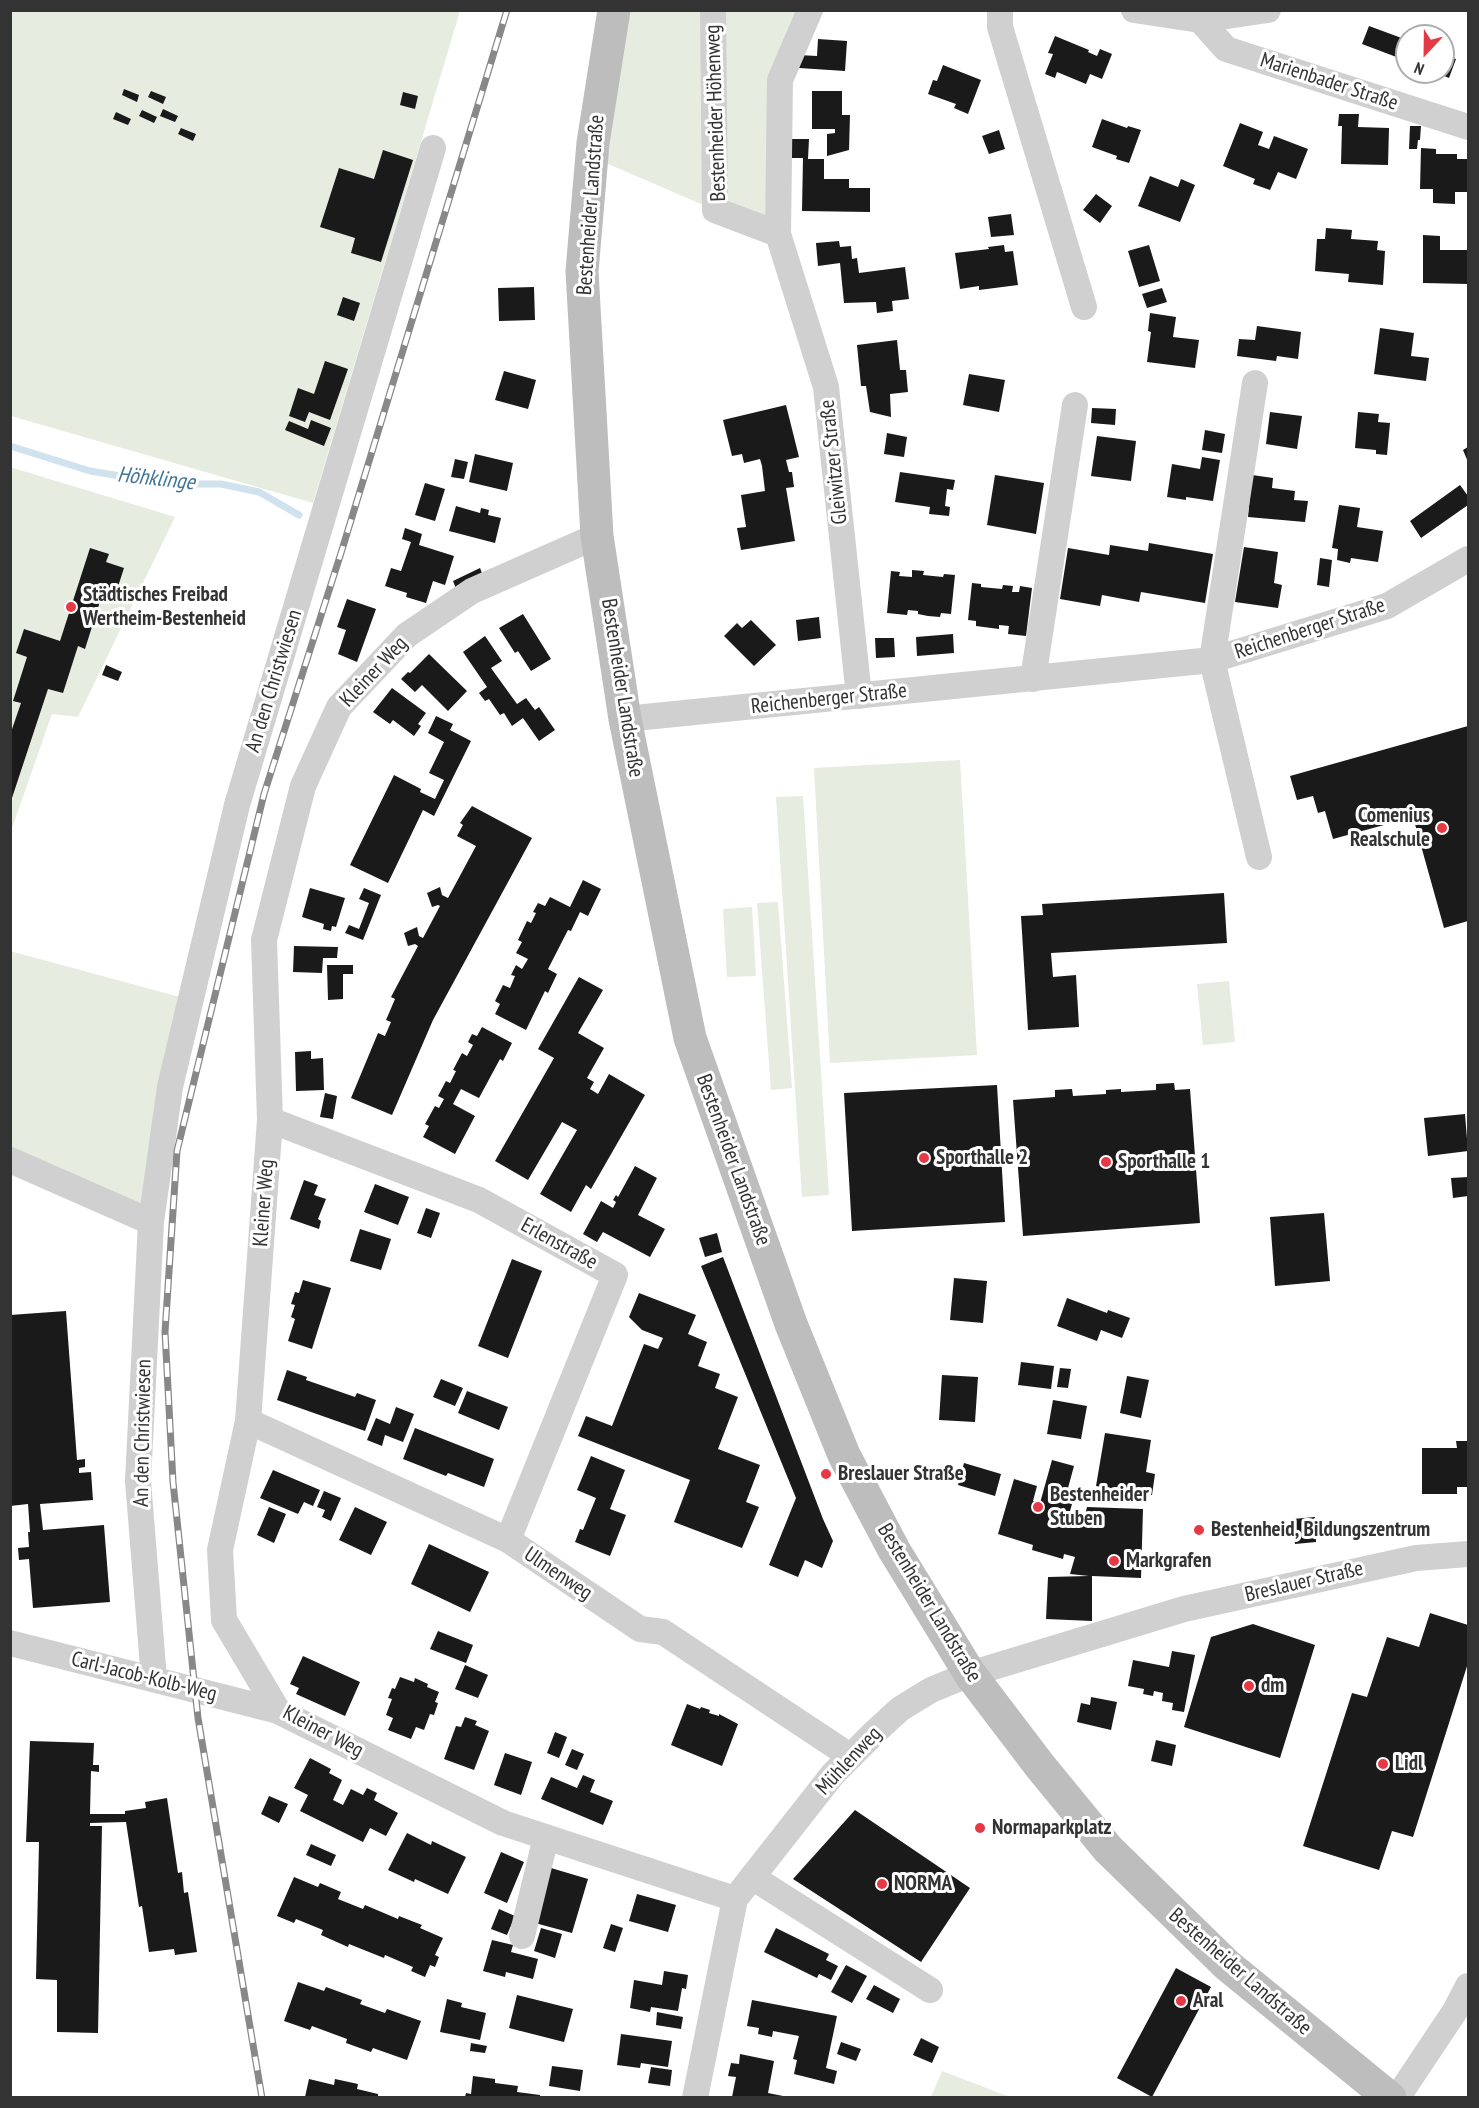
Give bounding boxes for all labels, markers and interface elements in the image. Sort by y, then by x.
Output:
street label: Bestenheider Höhenweg [700,24,732,202]
north arrow [1395,24,1455,84]
street label: Marienbader Straße [1257,48,1401,116]
text: N [1411,58,1427,80]
street label: Bestenheider Landstraße [572,114,610,296]
street label: Gleiwitzer Straße [815,398,853,526]
water label: Höhklinge [116,462,196,496]
place label: Städtisches Freibad Wertheim-Bestenheid [83,582,246,632]
street label: Reichenberger Straße [1232,593,1388,665]
street label: Bestenheider Landstraße [595,597,649,779]
marker: Städtisches Freibad Wertheim-Bestenheid [64,600,78,614]
street label: An den Christwiesen [240,607,308,755]
street label: Kleiner Weg [335,631,413,713]
street label: Reichenberger Straße [750,678,908,720]
place label: Comenius Realschule [1350,803,1430,853]
marker: Comenius Realschule [1435,821,1449,835]
street label: Bestenheider Landstraße [690,1071,776,1249]
place label: Sporthalle 2 [936,1145,1028,1171]
place label: Sporthalle 1 [1118,1149,1210,1175]
marker: Sporthalle 2 [917,1151,931,1165]
marker: Sporthalle 1 [1099,1155,1113,1169]
street label: Kleiner Weg [248,1158,280,1248]
street label: Erlenstraße [516,1213,602,1275]
street label: An den Christwiesen [129,1359,157,1507]
place label: Breslauer Straße [838,1461,964,1487]
marker: Breslauer Straße [819,1467,833,1481]
place label: Bestenheider Stuben [1050,1482,1149,1532]
marker: Bestenheider Stuben [1031,1500,1045,1514]
place label: Bestenheid, Bildungszentrum [1211,1517,1430,1543]
street label: Bestenheider Landstraße [872,1519,986,1687]
marker: Bestenheid, Bildungszentrum [1192,1523,1206,1537]
street label: Ulmenweg [519,1542,597,1606]
place label: Markgrafen [1126,1548,1211,1574]
marker: Markgrafen [1107,1554,1121,1568]
street label: Breslauer Straße [1242,1556,1366,1608]
street label: Carl-Jacob-Kolb-Weg [69,1647,219,1707]
place label: dm [1261,1673,1284,1699]
marker: dm [1242,1679,1256,1693]
street label: Kleiner Weg [278,1700,368,1764]
street label: Mühlenweg [811,1722,887,1800]
place label: Lidl [1395,1751,1423,1777]
marker: Lidl [1376,1757,1390,1771]
place label: Normaparkplatz [992,1815,1112,1841]
marker: Normaparkplatz [973,1821,987,1835]
place label: NORMA [894,1871,952,1897]
marker: NORMA [875,1877,889,1891]
street label: Bestenheider Landstraße [1164,1903,1316,2041]
place label: Aral [1193,1988,1223,2014]
marker: Aral [1174,1994,1188,2008]

